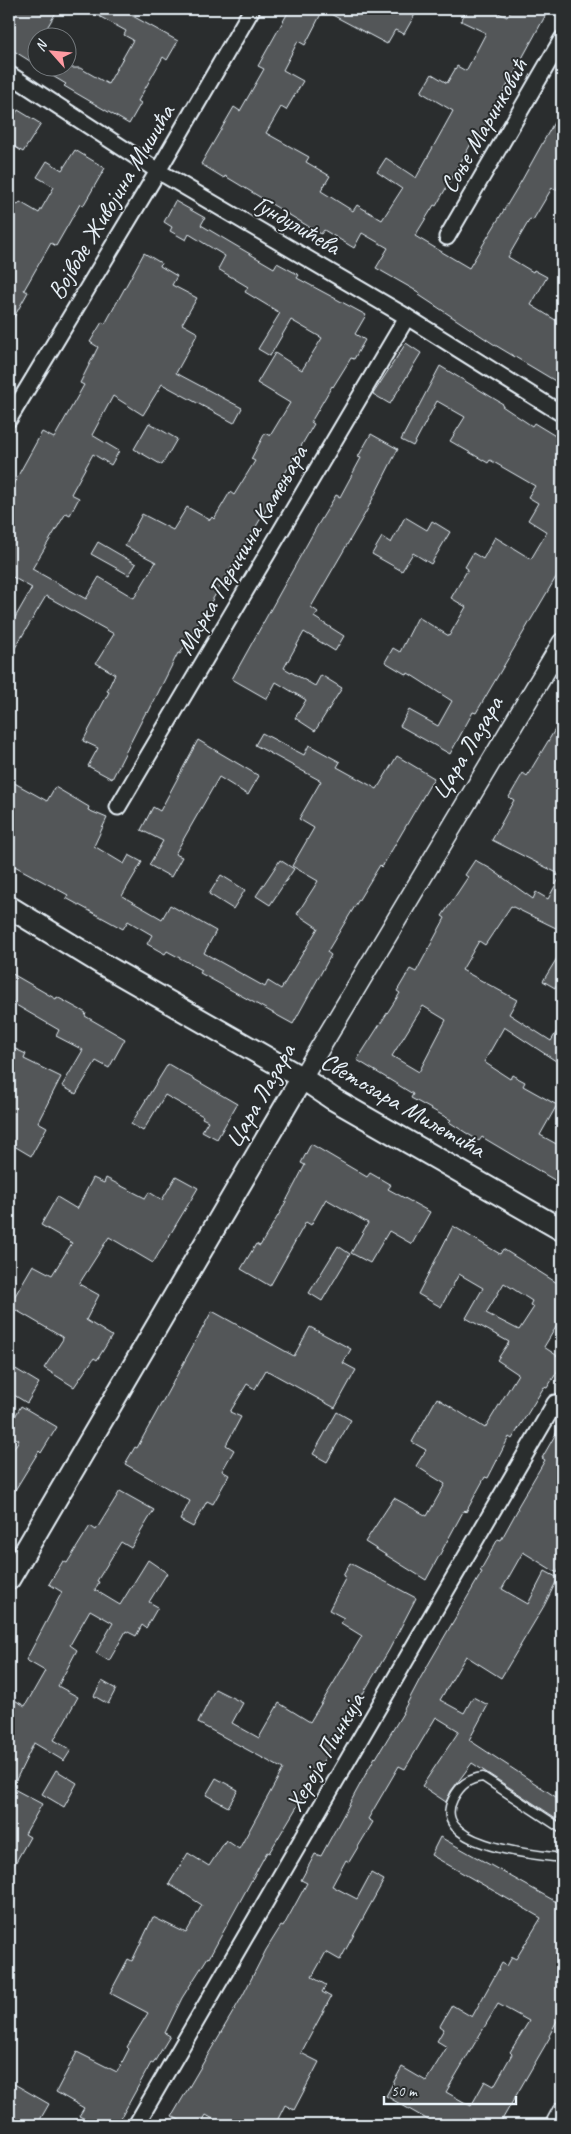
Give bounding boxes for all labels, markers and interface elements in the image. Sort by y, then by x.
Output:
north arrow [28,28,78,78]
text: N [31,37,51,54]
street label: Соње Маринковић [433,52,536,199]
street label: Војводе Живојина Мишића [40,97,183,305]
street label: Гундулићева [248,187,348,263]
street label: Марка Перичина Камењара [169,438,316,660]
street label: Цара Лазара [424,689,511,806]
street label: Цара Лазара [217,1036,304,1154]
street label: Светозара Милетића [315,1045,493,1166]
street label: Хероја Пинкија [278,1685,373,1817]
scale bar [384,2074,516,2106]
text: 50 m [391,2082,418,2101]

